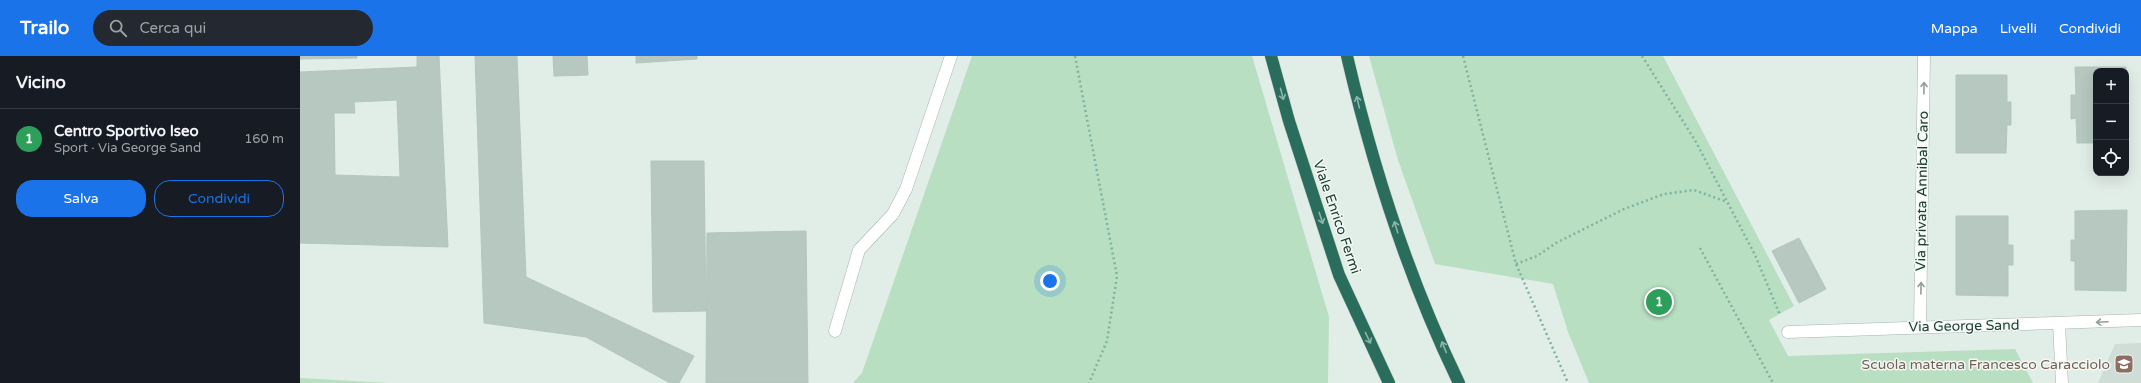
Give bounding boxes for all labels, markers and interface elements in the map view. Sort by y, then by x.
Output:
search box [93,10,373,46]
text: Trailo [20,17,69,39]
icon: search [107,17,129,39]
text: Cerca qui [139,19,206,37]
text: Mappa [1931,20,1978,37]
text: Livelli [2000,20,2037,37]
text: Condividi [2059,20,2121,37]
map controls [2093,68,2129,176]
button: + [2093,68,2129,104]
text: Vicino [16,72,66,93]
one-way arrow [1920,82,1928,95]
one-way arrow [1279,87,1286,100]
one-way arrow [1353,96,1361,109]
button: − [2093,104,2129,140]
street label: Via privata Annibal Caro [1912,111,1932,271]
text: Centro Sportivo Iseo [54,122,199,140]
text: 1 [25,131,33,147]
text: 160 m [244,131,284,147]
text: Sport · Via George Sand [54,140,201,156]
button: locate [2093,140,2129,176]
street label: Viale Enrico Fermi [1310,158,1364,276]
button: Salva [16,180,146,217]
button: Condividi [154,180,284,217]
one-way arrow [1318,211,1325,224]
one-way arrow [1392,220,1399,233]
your location [1040,271,1060,291]
one-way arrow [1917,282,1925,295]
pin: 1 [1646,287,1672,317]
street label: Via George Sand [1908,317,2020,335]
one-way arrow [2096,318,2109,326]
one-way arrow [1365,332,1372,344]
one-way arrow [1439,342,1447,354]
school or university icon: Scuola materna Francesco Caracciolo [2113,353,2135,375]
place label: Scuola materna Francesco Caracciolo [1862,356,2110,373]

